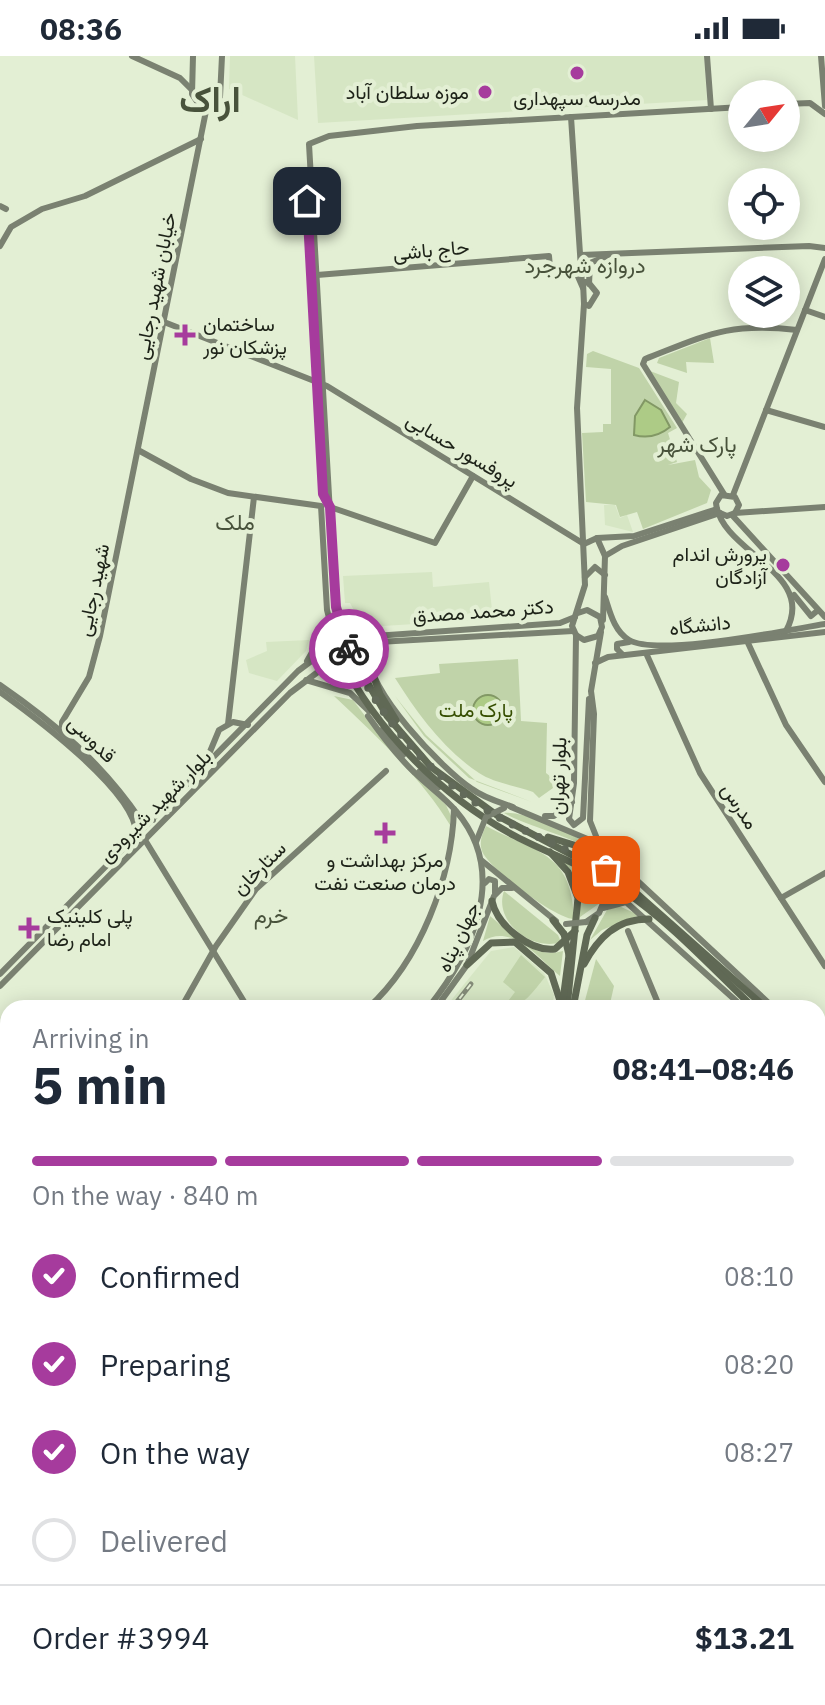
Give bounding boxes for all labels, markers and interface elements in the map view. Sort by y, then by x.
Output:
text: 08:36 [40,9,122,48]
marker: مدرسه سپهداری [568,64,586,82]
district label: اراک [179,75,241,122]
place label: موزه سلطان آباد [346,78,469,105]
north arrow [728,80,800,152]
map controls [728,80,800,328]
marker: موزه سلطان آباد [476,83,494,101]
place label: مدرسه سپهداری [513,84,641,112]
pin [273,167,341,235]
button: locate [728,168,800,240]
icon: home [285,179,329,223]
street label: خیابان شهید رجایی [127,210,182,362]
street label: حاج باشی [392,233,470,267]
district label: دروازه شهرجرد [525,250,646,279]
button: layers [728,256,800,328]
place label: ساختمان پزشکان نور [202,310,287,361]
marker: ساختمان پزشکان نور [174,324,196,346]
street label: پروفسور حسابی [401,406,523,494]
district label: پارک شهر [656,429,737,459]
district label: ملک [215,507,255,536]
place label: پرورش اندام آزادگان [673,540,768,590]
street label: شهید رجایی [70,541,116,639]
marker: پرورش اندام آزادگان [774,556,792,574]
street label: دکتر محمد مصدق [412,592,554,629]
street label: دانشگاه [668,608,732,641]
courier [309,609,389,689]
icon: bike [327,627,371,671]
park label: پارک ملت [439,696,513,724]
street label: قدوسی [62,709,122,768]
street label: بلوار تهران [543,737,572,815]
street label: بلوار شهید شیرودی [92,743,217,868]
street label: مدرس [715,777,765,834]
marker: مرکز بهداشت و درمان صنعت نفت [374,822,396,844]
street label: ستارخان [226,835,292,901]
pin [572,836,640,904]
place label: مرکز بهداشت و درمان صنعت نفت [314,846,456,896]
icon: bag [584,848,628,892]
street label: جهان پناه [430,897,486,977]
district label: خرم [254,900,288,930]
place label: پلی کلینیک امام رضا [47,902,133,952]
marker: پلی کلینیک امام رضا [18,917,40,939]
text: Arriving in [32,1021,149,1055]
text: 08:41–08:46 [613,1049,794,1088]
text: 5 min [32,1051,168,1118]
text: On the way · 840 m [32,1178,258,1212]
icon: check [32,1254,76,1298]
text: Confirmed [100,1257,241,1296]
text: 08:10 [724,1259,794,1293]
icon: check [32,1342,76,1386]
text: Preparing [100,1345,230,1384]
text: 08:20 [724,1347,794,1381]
icon: check [32,1430,76,1474]
text: On the way [100,1433,250,1472]
text: 08:27 [724,1435,794,1469]
text: Delivered [100,1521,228,1560]
text: Order #3994 [32,1618,209,1657]
text: $13.21 [695,1618,794,1657]

